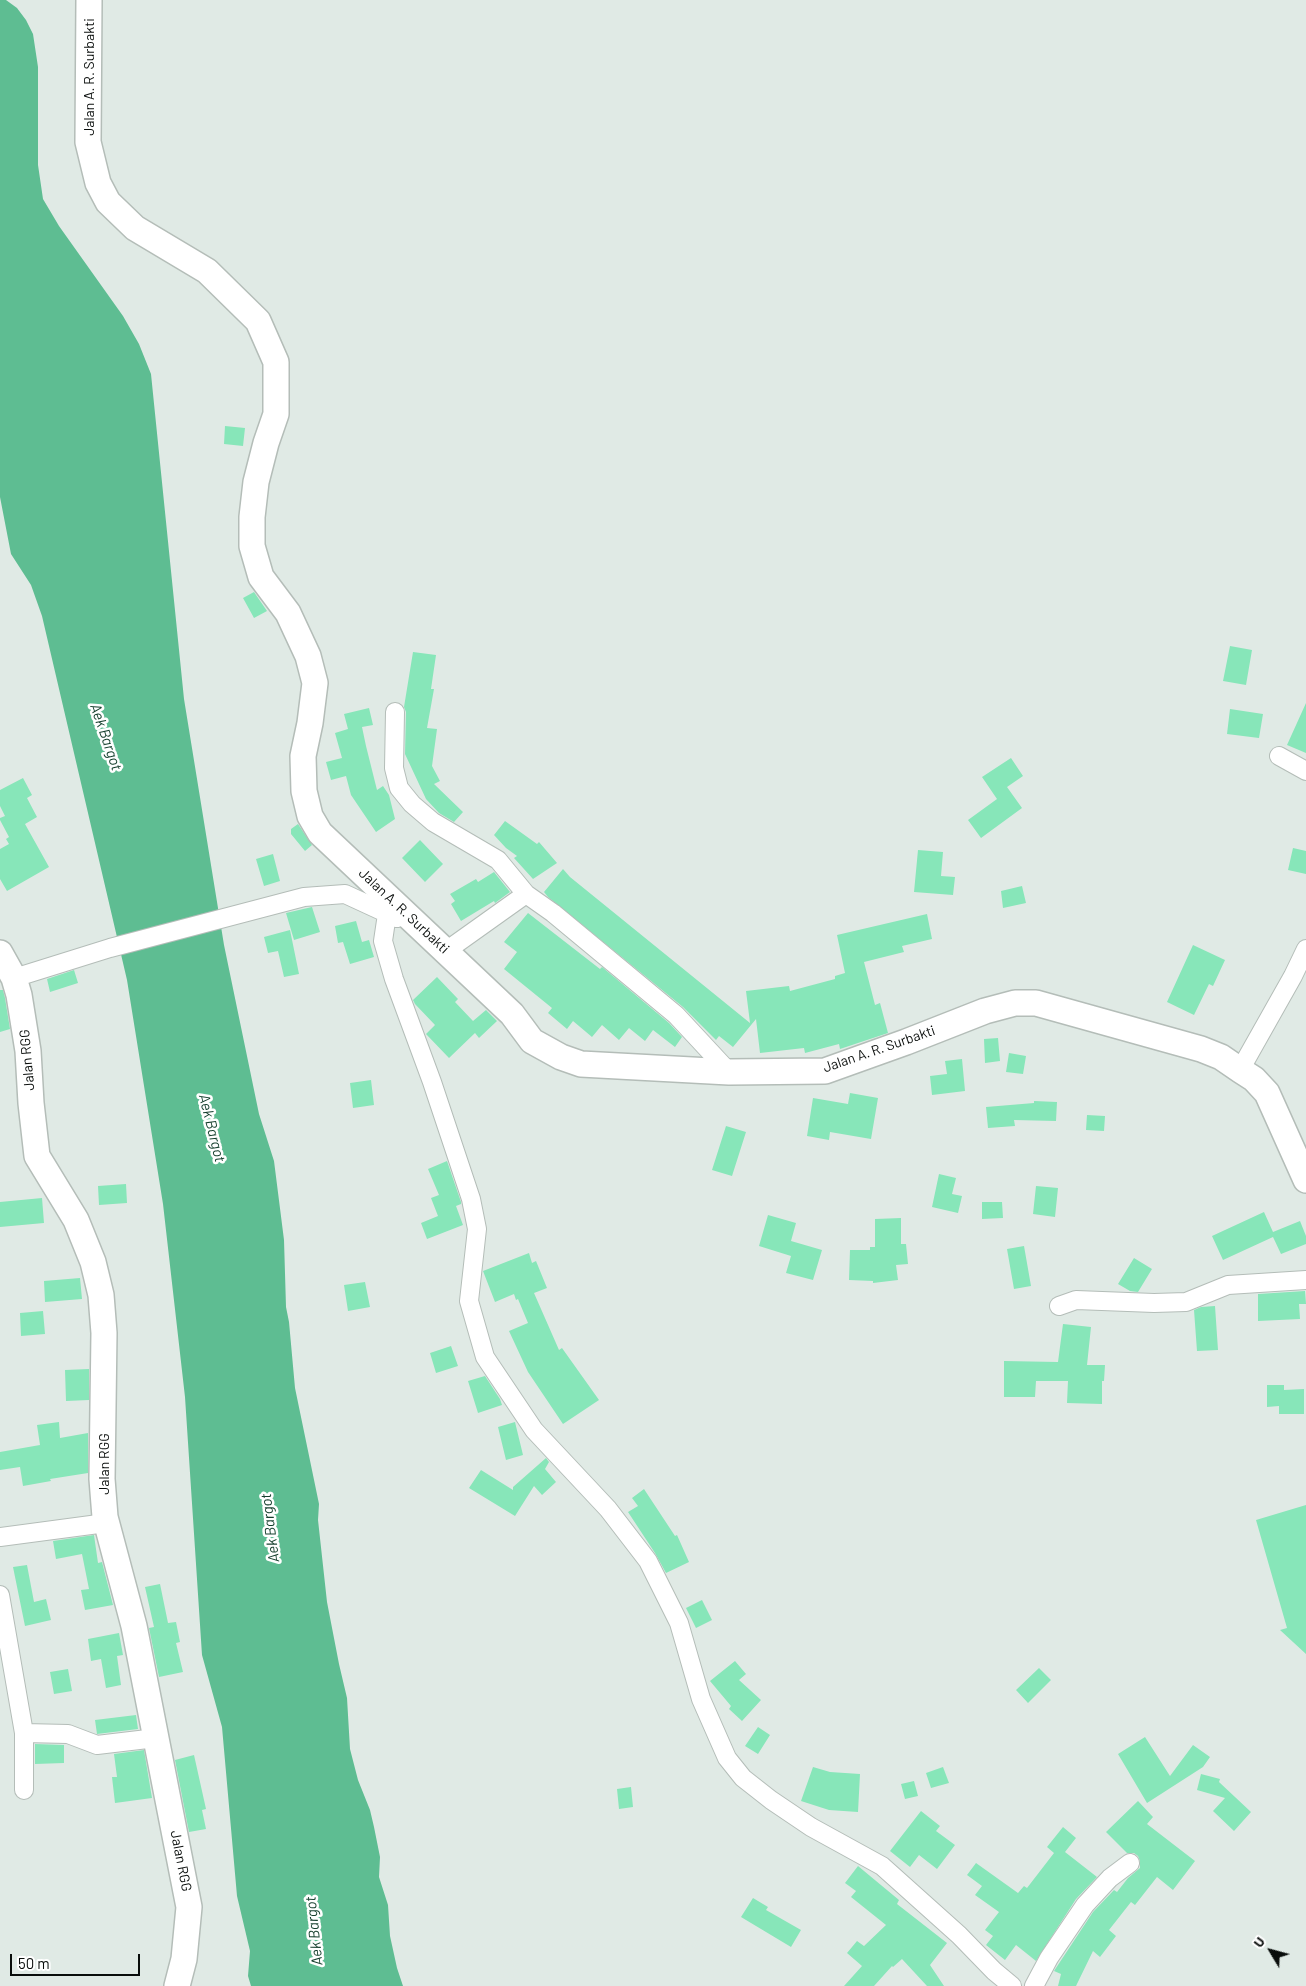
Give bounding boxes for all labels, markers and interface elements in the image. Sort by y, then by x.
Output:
street label: Jalan A. R. Surbakti [81,18,97,136]
water label: Aek Bargot [86,701,126,773]
street label: Jalan A. R. Surbakti [355,865,453,957]
street label: Jalan A. R. Surbakti [821,1022,937,1076]
street label: Jalan RGG [16,1029,38,1091]
water label: Aek Bargot [195,1092,229,1164]
street label: Jalan RGG [96,1433,112,1495]
water label: Aek Bargot [257,1492,283,1564]
street label: Jalan RGG [167,1829,195,1893]
water label: Aek Bargot [301,1896,327,1966]
north arrow [1246,1926,1296,1976]
text: U [1249,1933,1268,1950]
scale bar [12,1944,142,1976]
text: 50 m [18,1954,50,1972]

